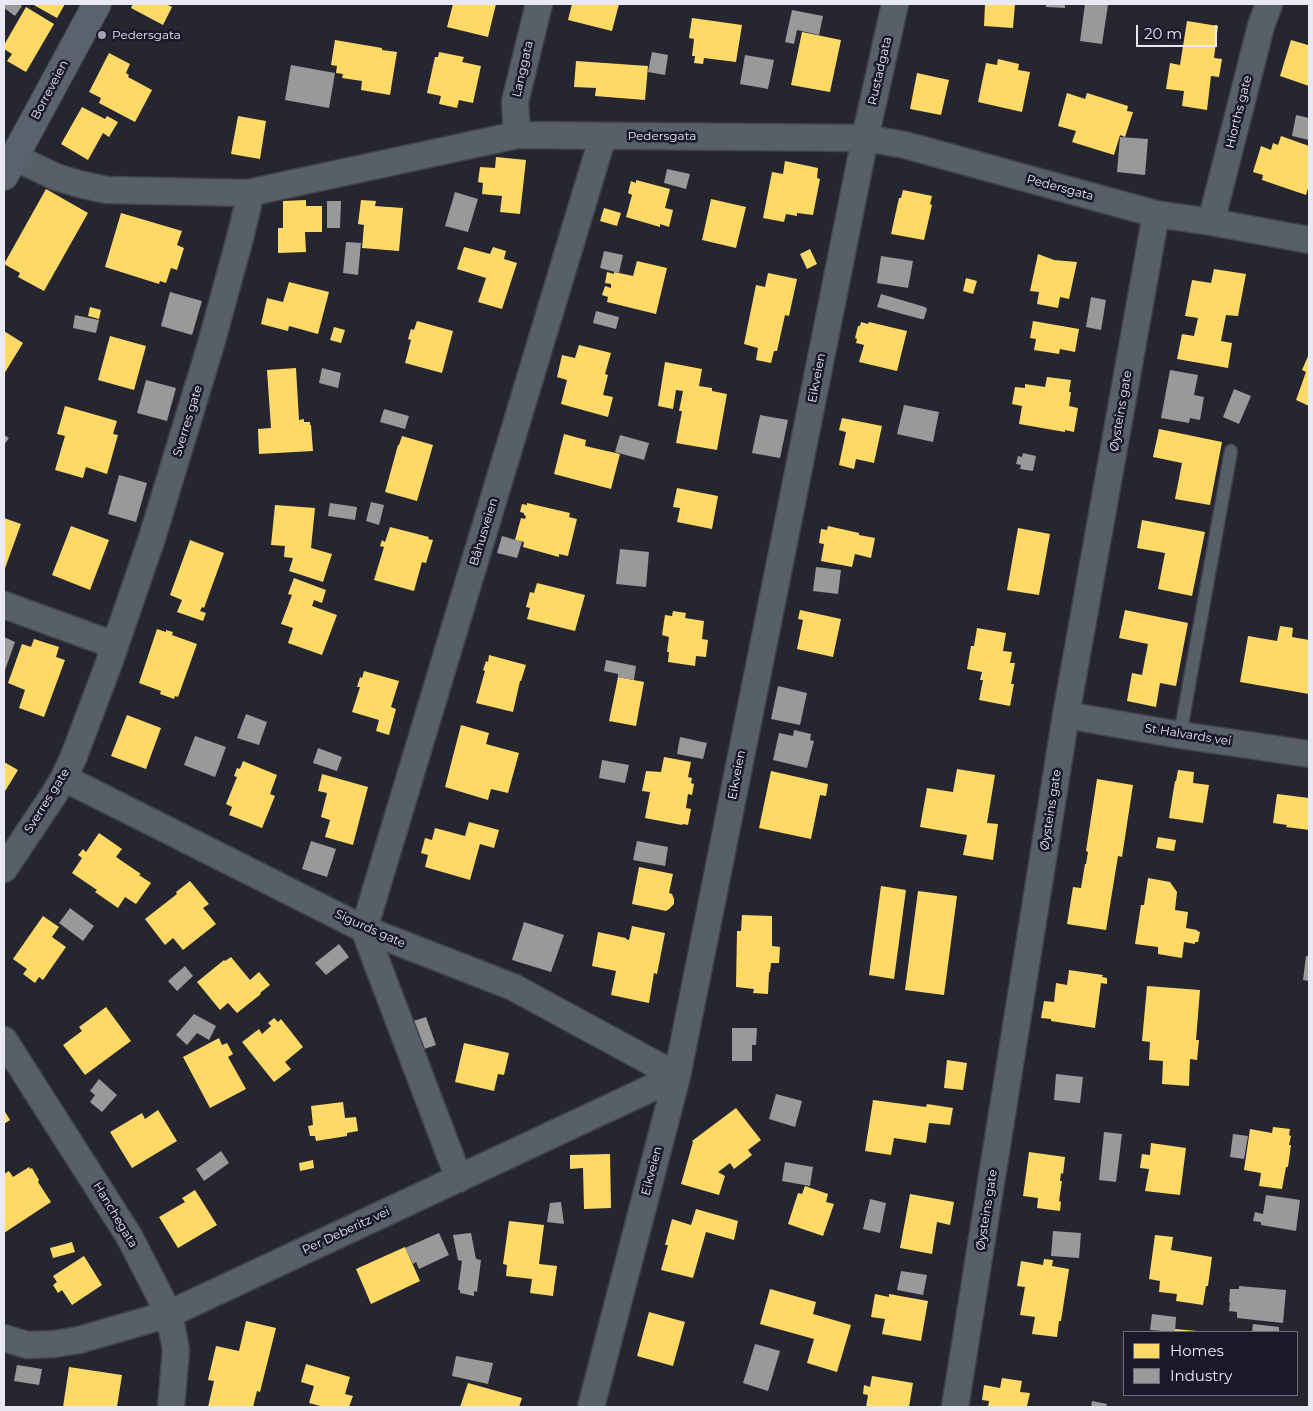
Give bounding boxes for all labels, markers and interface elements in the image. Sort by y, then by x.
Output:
scale bar [1138,15,1219,47]
text: 20 m [1144,24,1182,43]
place label: Pedersgata [112,28,181,42]
marker: Pedersgata [96,29,108,41]
street label: Rustadgata [865,36,895,106]
street label: Langgata [510,39,536,99]
street label: Borreveien [28,58,72,122]
street label: Hiorths gate [1223,74,1255,150]
street label: Pedersgata [628,129,696,143]
street label: Pedersgata [1025,172,1095,204]
street label: Eikveien [805,352,829,404]
street label: Øysteins gate [1107,369,1135,453]
street label: Sverres gate [170,384,206,458]
street label: Båhusveien [467,496,501,568]
street label: St Halvards vei [1144,721,1232,749]
street label: Eikveien [725,749,749,801]
street label: Sverres gate [21,766,73,836]
street label: Øysteins gate [1037,768,1065,852]
street label: Sigurds gate [332,907,408,951]
street label: Eikveien [639,1145,665,1197]
street label: Øysteins gate [973,1168,1001,1252]
street label: Hanchegata [90,1180,140,1250]
street label: Per Deberitz vei [300,1204,392,1258]
legend [1123,1331,1298,1396]
text: Homes [1170,1341,1224,1360]
text: Industry [1170,1366,1232,1385]

